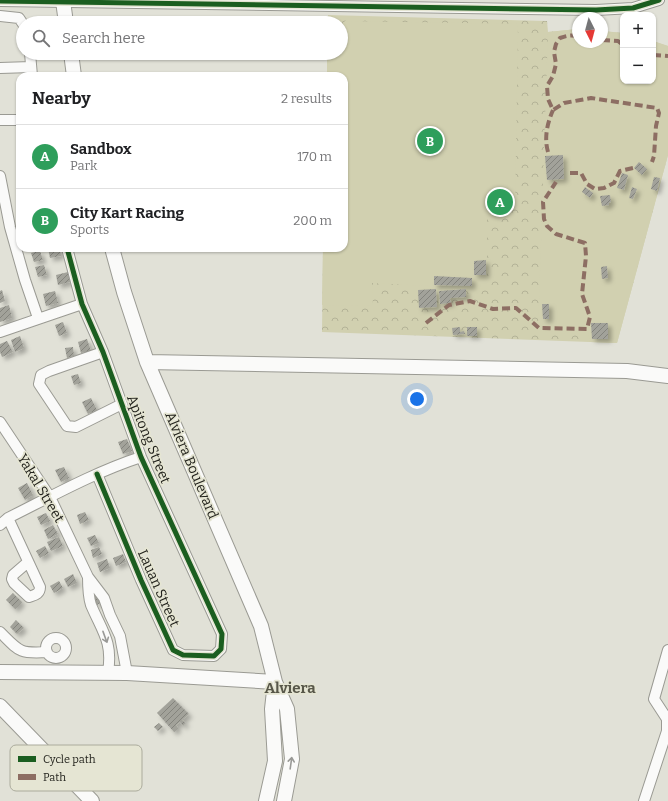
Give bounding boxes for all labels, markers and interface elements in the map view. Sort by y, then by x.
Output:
north arrow [572,12,608,48]
map controls [620,12,656,84]
button: + [620,12,656,48]
search box [16,16,348,60]
icon: search [30,27,52,49]
text: Search here [62,29,145,47]
button: − [620,48,656,84]
text: Nearby [32,88,91,109]
text: 2 results [281,91,332,106]
pin: B [417,126,443,156]
text: Sandbox [70,140,131,158]
text: A [40,149,50,164]
text: 170 m [297,149,332,164]
text: Park [70,158,97,173]
pin: A [487,187,513,217]
text: City Kart Racing [70,204,184,222]
text: B [41,213,49,228]
text: 200 m [293,213,332,228]
text: Sports [70,222,109,237]
your location [407,389,427,409]
street label: Apitong Street [123,392,174,486]
street label: Alviera Boulevard [161,409,222,521]
street label: Yakal Street [13,451,68,526]
street label: Lauan Street [134,547,183,629]
one-way arrow [102,630,110,642]
district label: Alviera [264,679,316,697]
legend [10,745,142,791]
text: Cycle path [43,753,96,766]
one-way arrow [287,757,295,770]
text: Path [43,771,66,784]

